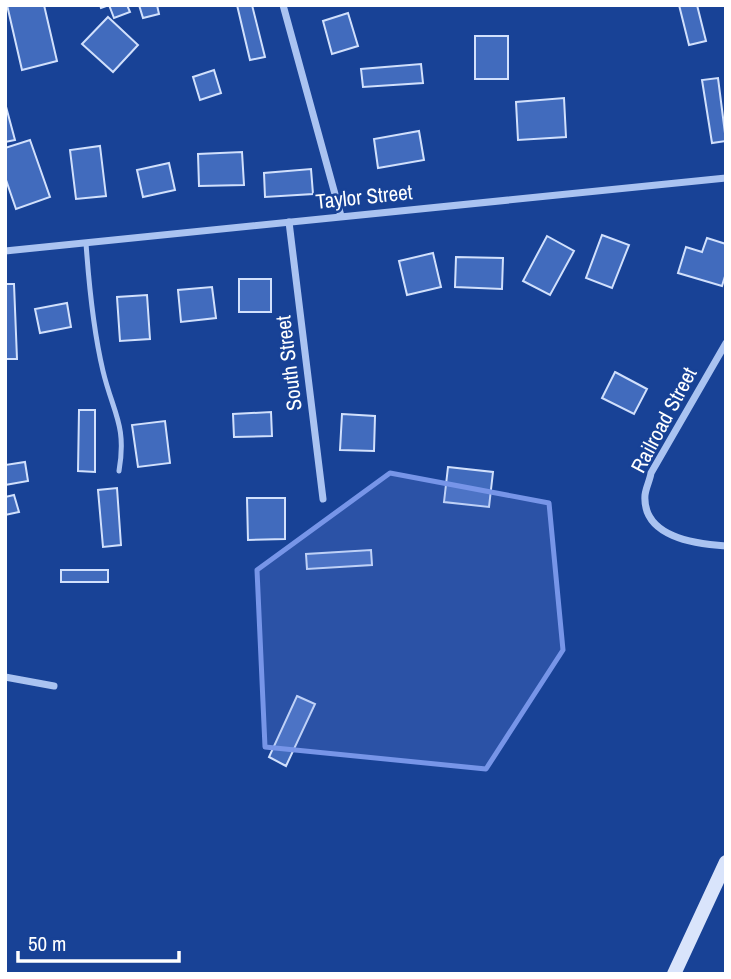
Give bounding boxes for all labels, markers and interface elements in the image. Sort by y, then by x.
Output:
street label: Taylor Street [314,177,414,216]
street label: South Street [268,314,309,412]
street label: Railroad Street [624,362,704,478]
scale bar [18,920,178,964]
text: 50 m [28,929,66,958]

